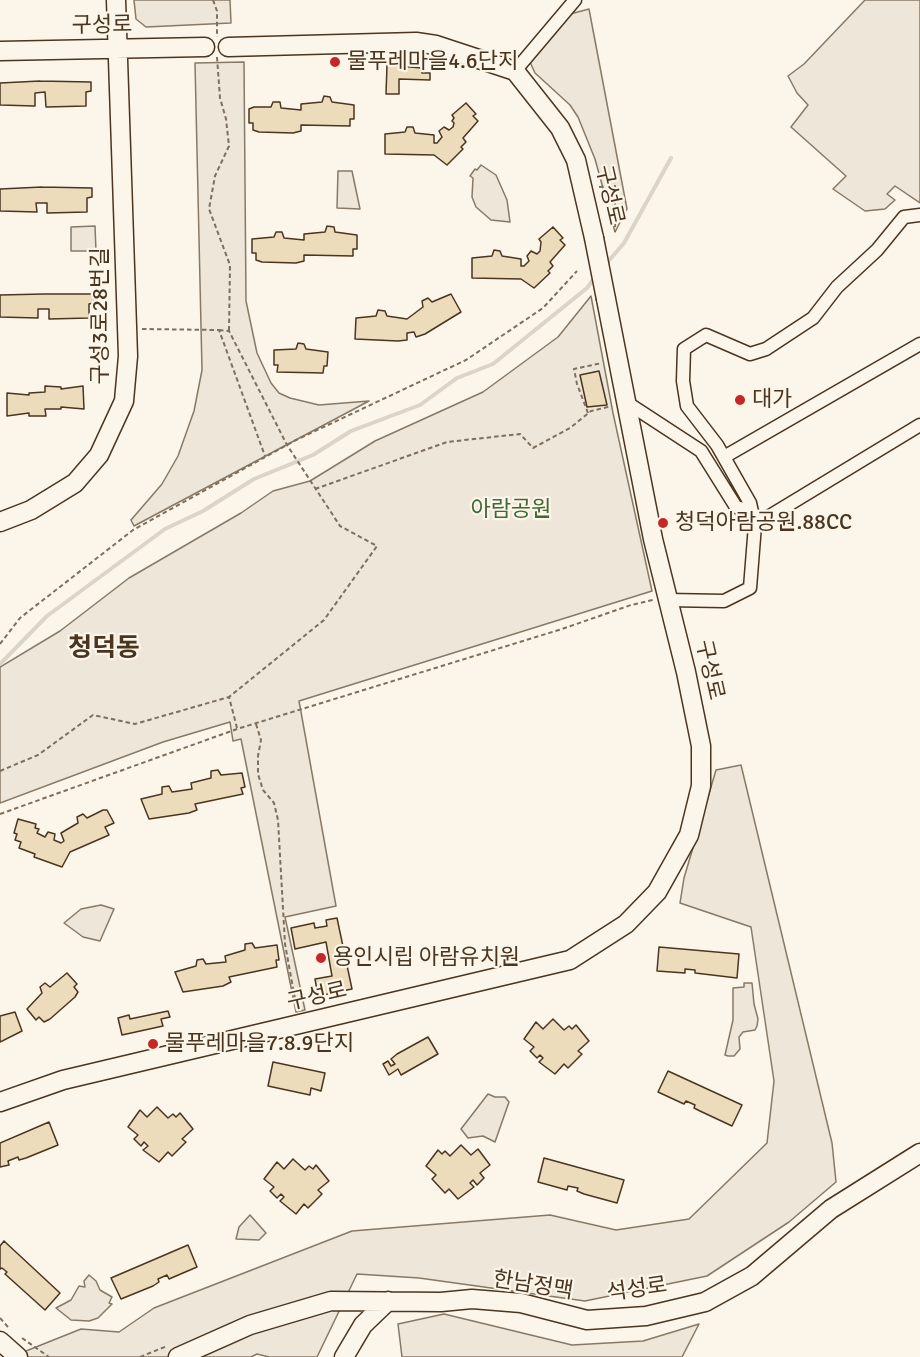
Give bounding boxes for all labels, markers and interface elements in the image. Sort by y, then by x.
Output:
street label: 구성로 [71,12,133,40]
place label: 물푸레마을4.6단지 [347,49,518,75]
marker: 물푸레마을4.6단지 [328,55,342,69]
street label: 구성로 [589,162,629,228]
street label: 구성3로28번길 [88,248,114,384]
place label: 대가 [752,387,792,413]
marker: 대가 [733,393,747,407]
park label: 아람공원 [471,497,551,523]
place label: 청덕아람공원.88CC [675,510,852,536]
marker: 청덕아람공원.88CC [656,516,670,530]
district label: 청덕동 [68,633,140,665]
street label: 구성로 [689,637,729,703]
place label: 용인시립 아람유치원 [333,945,520,971]
marker: 용인시립 아람유치원 [314,951,328,965]
street label: 구성로 [284,977,350,1017]
place label: 물푸레마을7.8.9단지 [165,1031,354,1057]
marker: 물푸레마을7.8.9단지 [146,1037,160,1051]
street label: 한남정맥 [491,1267,575,1305]
street label: 석성로 [605,1273,669,1307]

